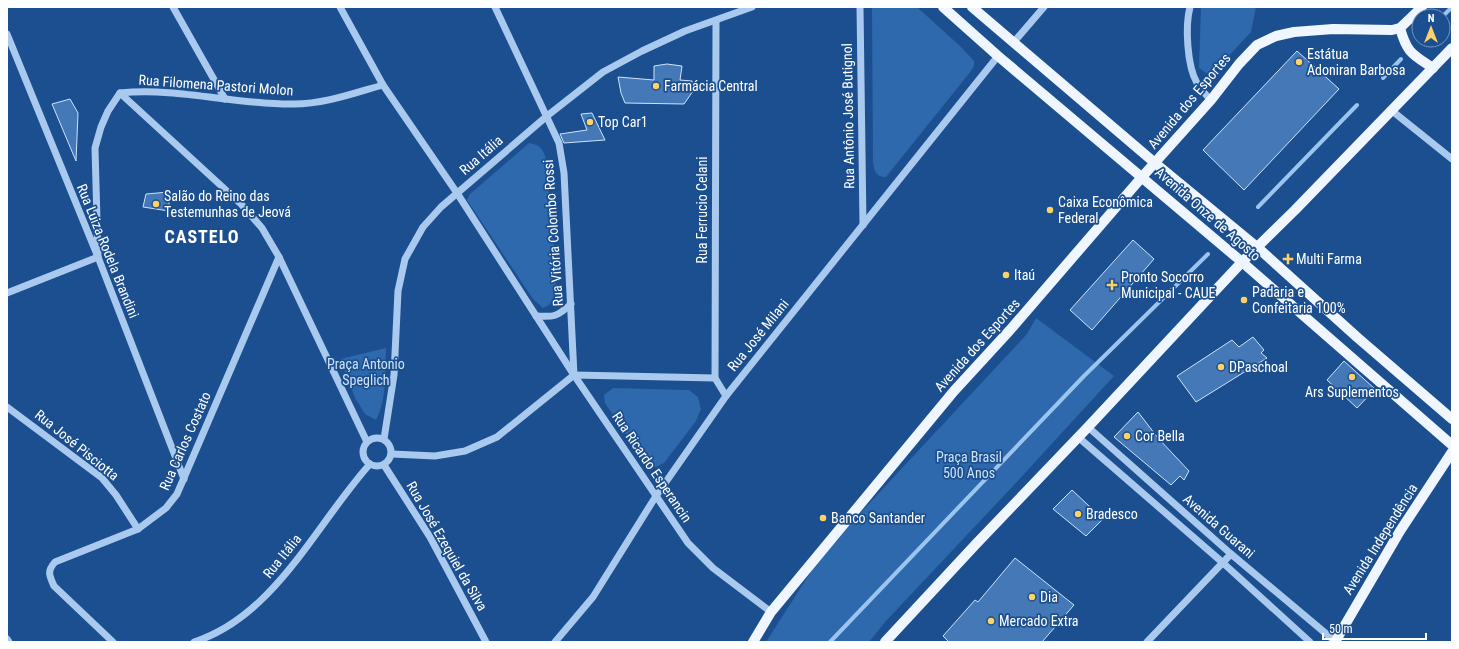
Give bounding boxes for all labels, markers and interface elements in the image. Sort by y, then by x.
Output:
north arrow [1411,8,1451,48]
text: N [1428,12,1435,25]
street label: Rua Antônio José Butignol [839,43,857,189]
place label: Estátua Adoniran Barbosa [1307,46,1405,78]
street label: Avenida dos Esportes [1144,50,1234,152]
marker: Estátua Adoniran Barbosa [1294,57,1304,67]
street label: Rua Filomena Pastori Molon [138,72,294,98]
place label: Farmácia Central [664,78,758,94]
marker: Farmácia Central [651,81,661,91]
place label: Top Car1 [598,114,648,130]
marker: Top Car1 [585,117,595,127]
street label: Rua Itália [456,132,506,178]
street label: Rua Ferrucio Celani [694,157,710,263]
street label: Rua Vitória Colombo Rossi [540,159,566,307]
street label: Avenida Onze de Agosto [1152,164,1264,264]
street label: Rua Luiza Rodela Brandini [74,182,142,320]
place label: Salão do Reino das Testemunhas de Jeová [164,188,291,220]
place label: Caixa Econômica Federal [1058,194,1153,226]
marker: Salão do Reino das Testemunhas de Jeová [151,199,161,209]
marker: Caixa Econômica Federal [1045,205,1055,215]
district label: CASTELO [164,226,240,247]
place label: Multi Farma [1296,251,1362,267]
marker: Multi Farma [1283,254,1293,264]
place label: Itaú [1014,267,1035,283]
place label: Pronto Socorro Municipal - CAUE [1121,269,1215,301]
marker: Itaú [1001,270,1011,280]
marker: Pronto Socorro Municipal - CAUE [1106,279,1118,291]
place label: Padaria e Confeitaria 100% [1252,284,1346,316]
street label: Avenida dos Esportes [931,295,1023,395]
marker: Padaria e Confeitaria 100% [1239,295,1249,305]
street label: Rua José Milani [724,296,792,374]
park label: Praça Antonio Speglich [327,356,405,388]
place label: DPaschoal [1229,359,1288,375]
marker: DPaschoal [1216,362,1226,372]
marker: Ars Suplementos [1347,372,1357,382]
place label: Ars Suplementos [1305,384,1399,400]
street label: Rua Carlos Costato [156,389,214,493]
street label: Rua José Pisciotta [32,406,122,484]
street label: Rua Ricardo Esperancin [609,409,695,525]
place label: Cor Bella [1135,428,1185,444]
marker: Cor Bella [1122,431,1132,441]
park label: Praça Brasil 500 Anos [936,449,1002,481]
street label: Rua José Ezequiel da Silva [403,478,491,614]
street label: Avenida Independência [1339,481,1421,597]
street label: Avenida Guarani [1180,491,1258,561]
place label: Bradesco [1086,506,1138,522]
marker: Bradesco [1073,509,1083,519]
place label: Banco Santander [831,510,925,526]
marker: Banco Santander [818,513,828,523]
street label: Rua Itália [260,531,304,581]
place label: Dia [1040,589,1058,605]
marker: Dia [1027,592,1037,602]
place label: Mercado Extra [999,613,1079,629]
scale bar [1323,615,1426,641]
marker: Mercado Extra [986,616,996,626]
text: 50 m [1329,622,1353,636]

